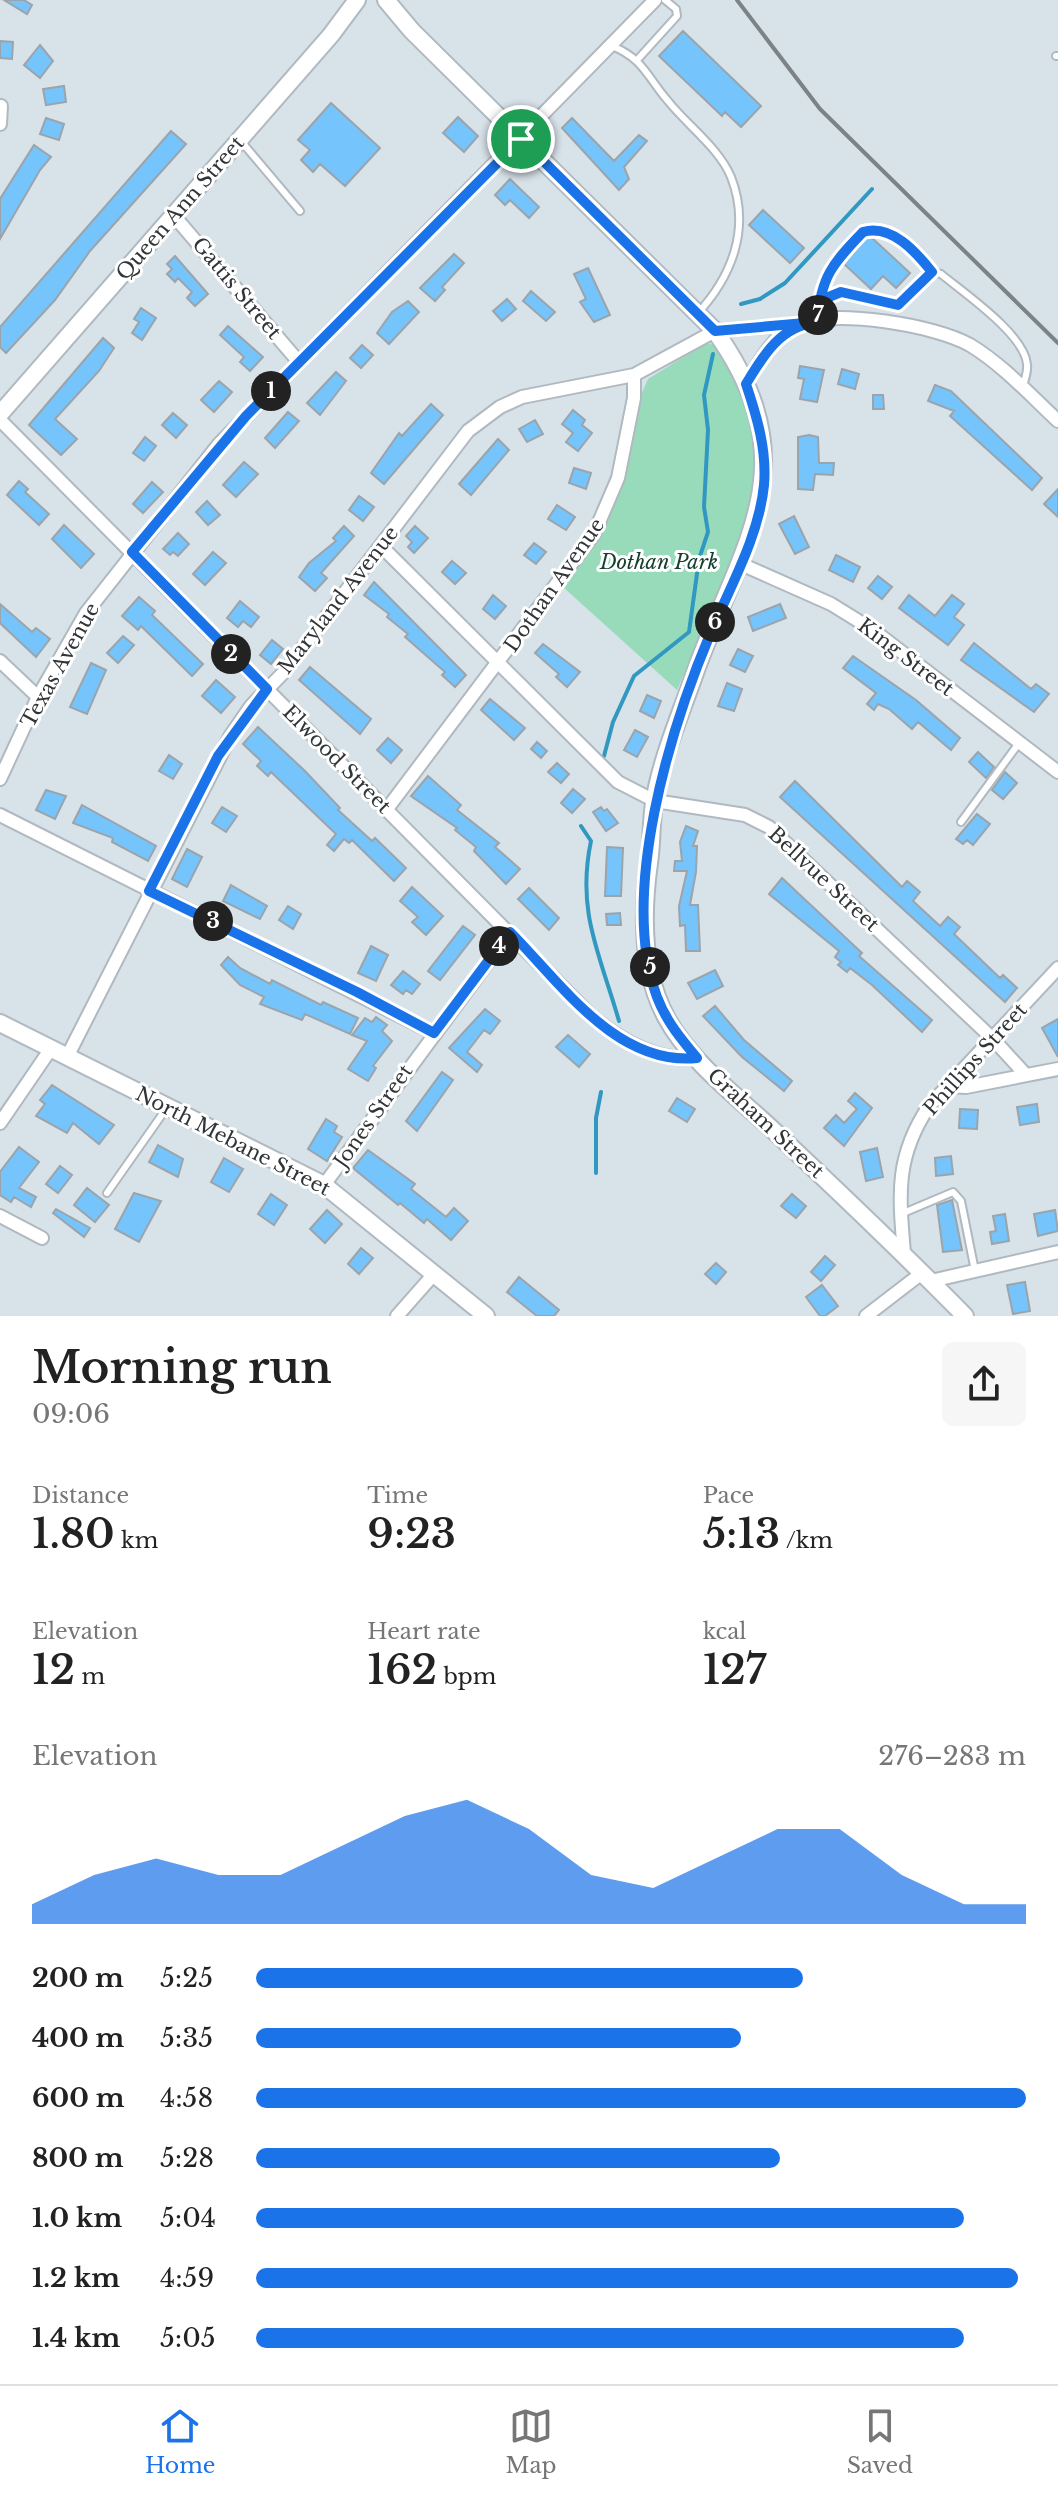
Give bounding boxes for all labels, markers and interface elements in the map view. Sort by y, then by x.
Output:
pin [487,105,555,173]
icon: arrive [499,117,543,161]
street label: Queen Ann Street [111,131,249,285]
street label: Gattis Street [188,232,287,344]
pin: 7 [798,295,838,335]
text: 7 [812,301,824,328]
pin: 1 [251,371,291,411]
text: 1 [266,377,276,404]
street label: Dothan Avenue [499,513,609,657]
street label: Maryland Avenue [273,521,403,679]
park label: Dothan Park [599,550,718,574]
street label: Texas Avenue [16,599,104,731]
pin: 6 [695,602,735,642]
text: 6 [708,608,722,635]
street label: King Street [853,613,959,701]
pin: 2 [211,634,251,674]
text: 2 [224,640,238,667]
street label: Elwood Street [278,700,396,818]
street label: Bellvue Street [764,822,885,937]
pin: 3 [193,901,233,941]
text: 3 [206,907,220,934]
pin: 4 [479,926,519,966]
text: 4 [492,932,506,959]
pin: 5 [630,947,670,987]
text: 5 [643,953,657,980]
street label: Phillips Street [918,998,1032,1120]
street label: Jones Street [327,1059,418,1175]
street label: Graham Street [703,1063,829,1183]
street label: North Mebane Street [132,1081,335,1201]
text: Morning run [32,1340,332,1395]
button: share [942,1342,1026,1426]
text: 09:06 [32,1398,110,1430]
text: Distance [32,1482,129,1509]
text: Time [367,1482,428,1509]
text: Pace [703,1482,754,1509]
text: 1.80 [32,1509,115,1559]
text: 9:23 [367,1509,456,1559]
text: 5:13 [703,1509,780,1559]
text: km [115,1527,158,1554]
text: /km [780,1527,833,1554]
text: Elevation [32,1618,138,1645]
text: Heart rate [367,1618,481,1645]
text: kcal [703,1618,747,1645]
text: 12 [32,1645,75,1695]
text: 162 [367,1645,437,1695]
text: 127 [703,1645,766,1695]
text: m [75,1663,105,1690]
text: bpm [437,1663,496,1690]
text: Elevation [32,1740,158,1772]
text: 276–283 m [878,1740,1026,1772]
text: 200 m [32,1962,124,1994]
text: 5:25 [160,1962,213,1994]
text: 400 m [32,2022,124,2054]
text: 5:35 [160,2022,213,2054]
text: 600 m [32,2082,124,2114]
text: 4:58 [160,2082,213,2114]
text: 800 m [32,2142,123,2174]
text: 5:28 [160,2142,214,2174]
text: 1.0 km [32,2202,122,2234]
text: 5:04 [160,2202,216,2234]
text: 1.2 km [32,2262,120,2294]
text: 4:59 [160,2262,214,2294]
text: 1.4 km [32,2322,120,2354]
text: 5:05 [160,2322,216,2354]
tab: Home [145,2404,215,2479]
tab: Map [505,2404,557,2479]
tab: Saved [847,2404,913,2479]

